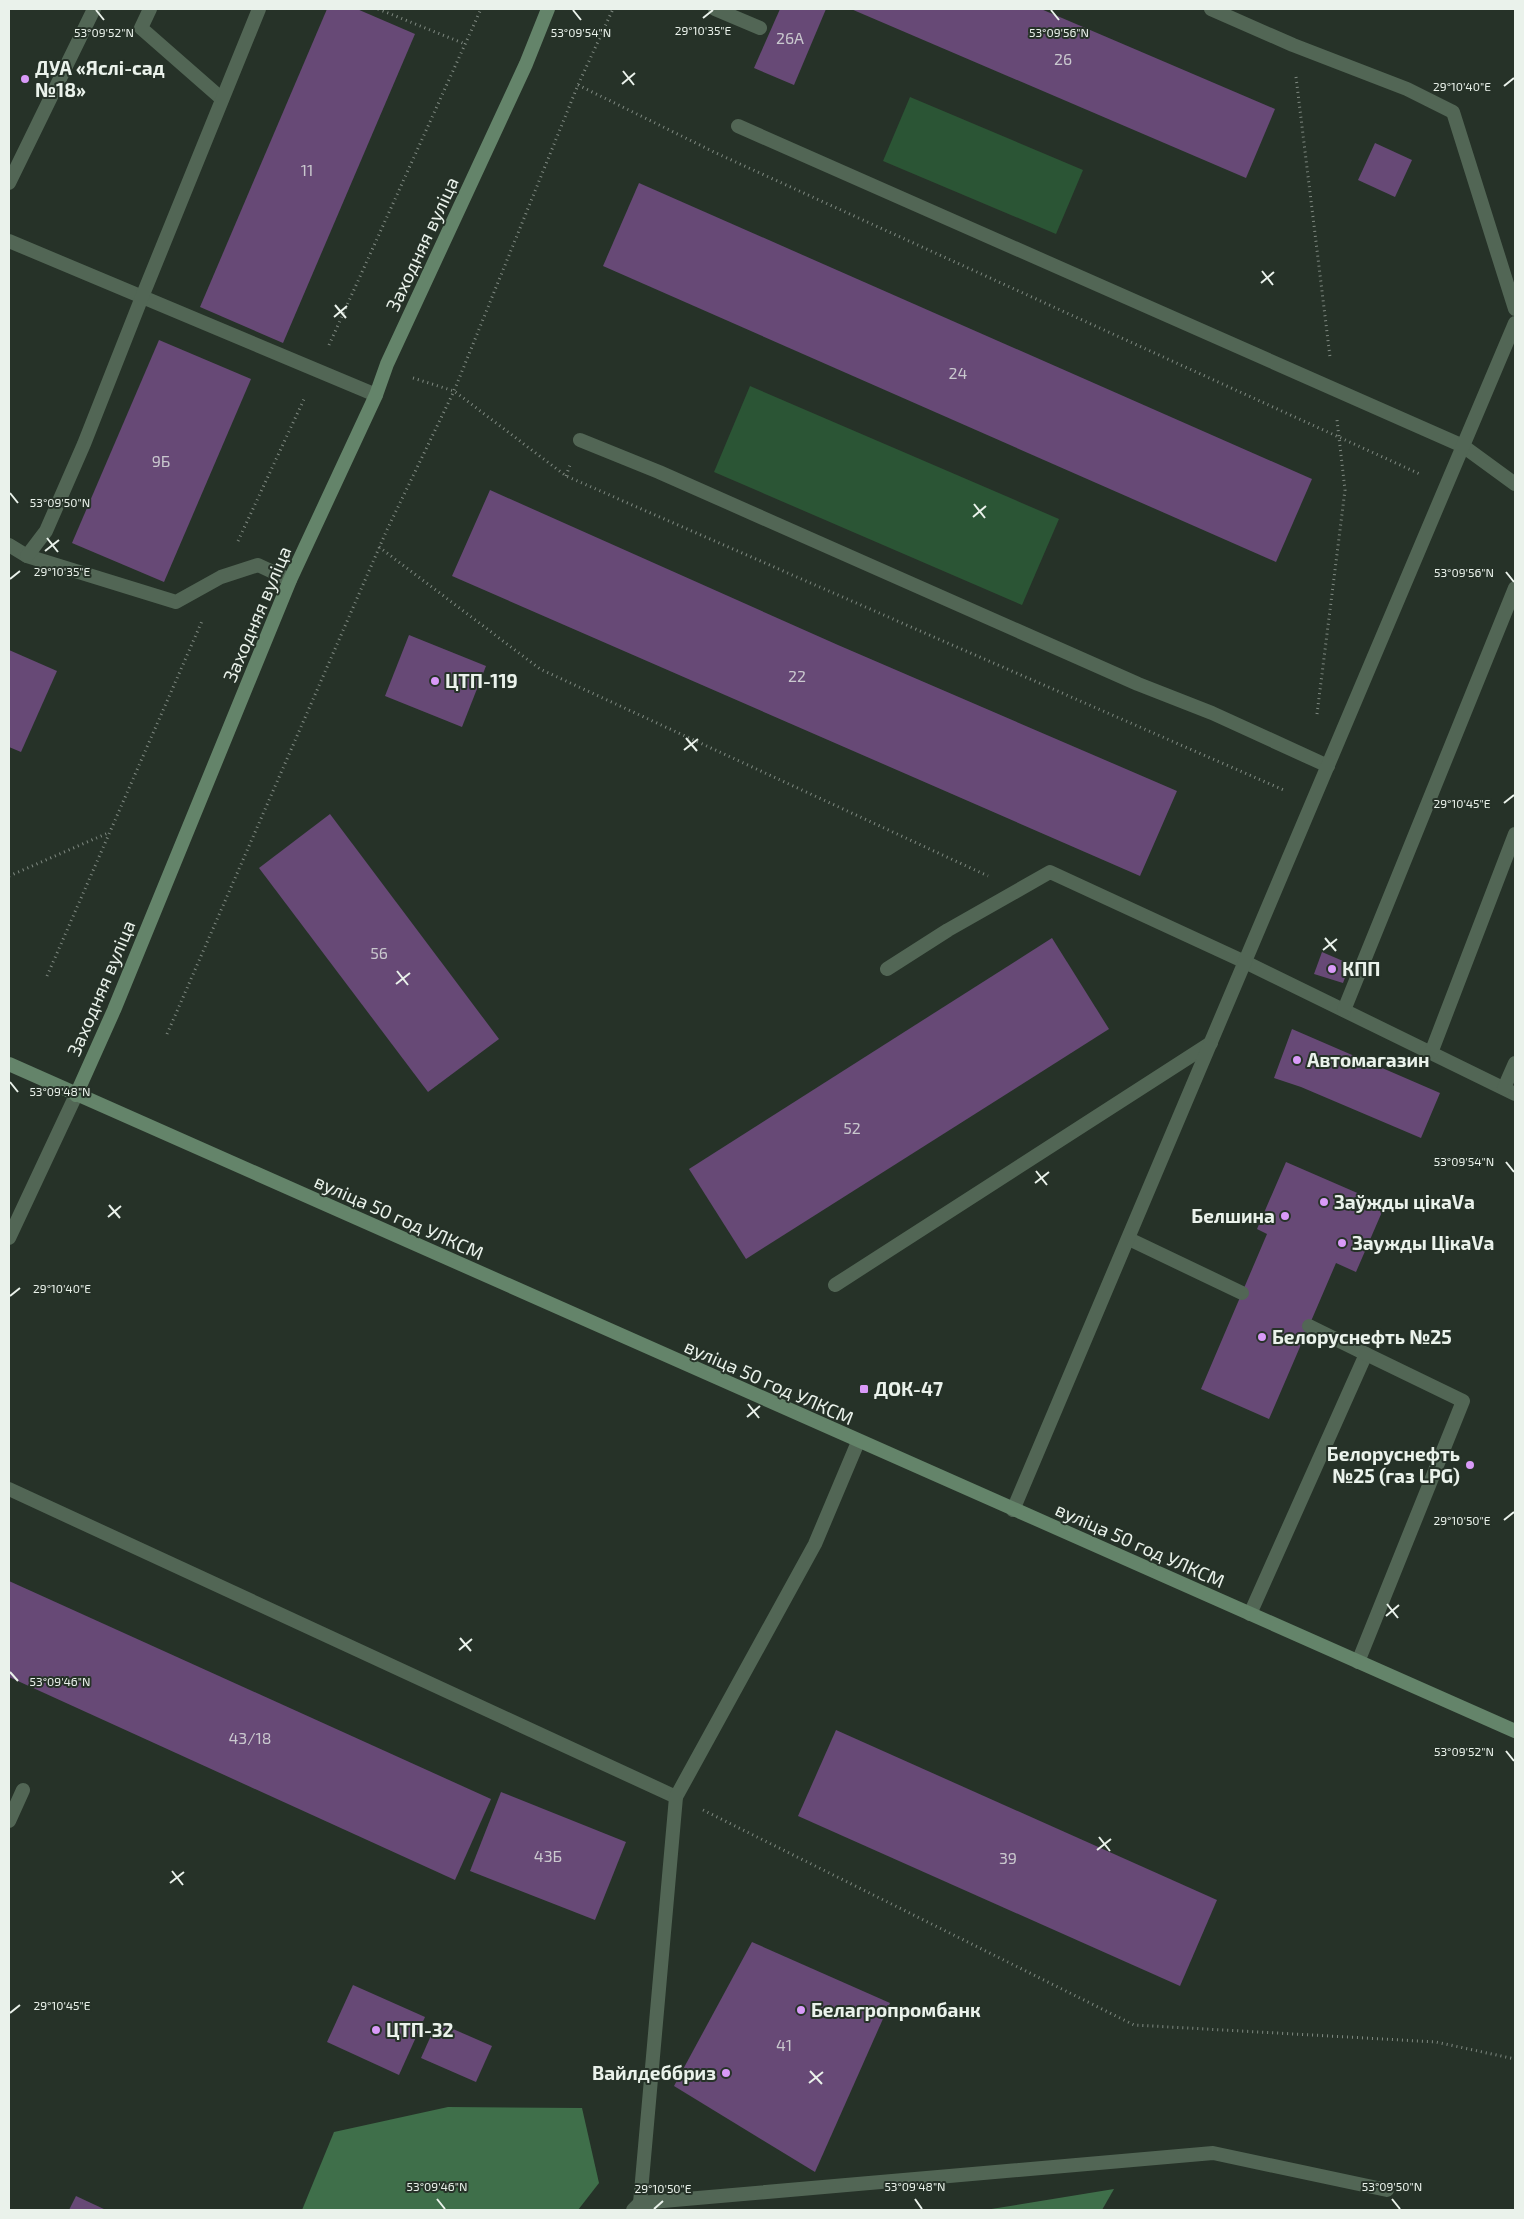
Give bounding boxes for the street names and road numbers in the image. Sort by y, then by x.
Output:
street label: Заходняя вуліца [380,173,464,315]
street label: Заходняя вуліца [218,542,296,686]
street label: Заходняя вуліца [62,916,140,1060]
street label: вуліца 50 год УЛКСМ [311,1169,487,1265]
street label: вуліца 50 год УЛКСМ [681,1334,857,1430]
street label: вуліца 50 год УЛКСМ [1052,1497,1228,1593]

